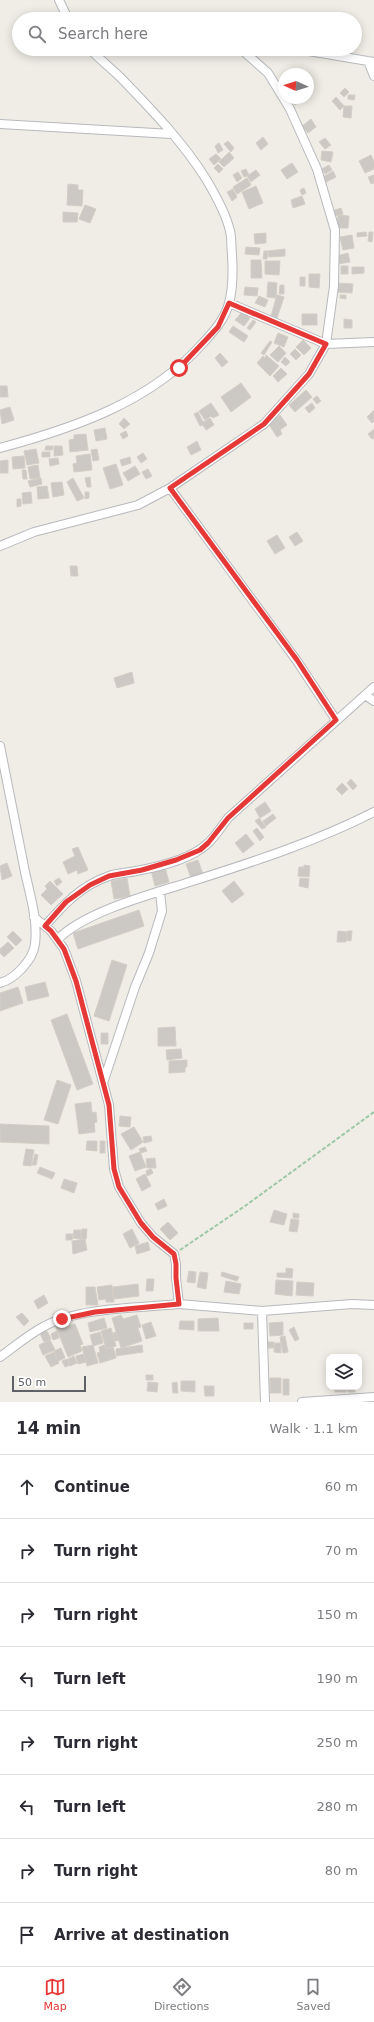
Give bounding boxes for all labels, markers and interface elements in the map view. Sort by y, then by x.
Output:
search box [12,12,362,56]
icon: search [26,23,48,45]
text: Search here [58,25,148,43]
north arrow [278,68,314,104]
route start [170,359,188,377]
route end [53,1310,71,1328]
map controls [326,1354,362,1390]
button: layers [326,1354,362,1390]
scale bar [12,1374,86,1393]
text: 50 m [18,1376,46,1389]
text: 14 min [16,1418,81,1438]
text: Walk · 1.1 km [269,1421,358,1436]
icon: ahead [16,1476,38,1498]
text: Continue [54,1478,130,1496]
text: 60 m [325,1479,358,1494]
icon: right [16,1540,38,1562]
text: Turn right [54,1542,138,1560]
text: 70 m [325,1543,358,1558]
icon: right [16,1604,38,1626]
text: Turn right [54,1606,138,1624]
text: 150 m [316,1607,358,1622]
icon: left [16,1668,38,1690]
text: Turn left [54,1670,126,1688]
text: 190 m [316,1671,358,1686]
icon: right [16,1732,38,1754]
text: Turn right [54,1734,138,1752]
text: 250 m [316,1735,358,1750]
icon: left [16,1796,38,1818]
text: Turn left [54,1798,126,1816]
text: 280 m [316,1799,358,1814]
icon: right [16,1860,38,1882]
text: Turn right [54,1862,138,1880]
text: 80 m [325,1863,358,1878]
icon: arrive [16,1924,38,1946]
text: Arrive at destination [54,1926,229,1944]
tab: Map [44,1976,67,2013]
tab: Directions [154,1976,209,2013]
tab: Saved [296,1976,330,2013]

